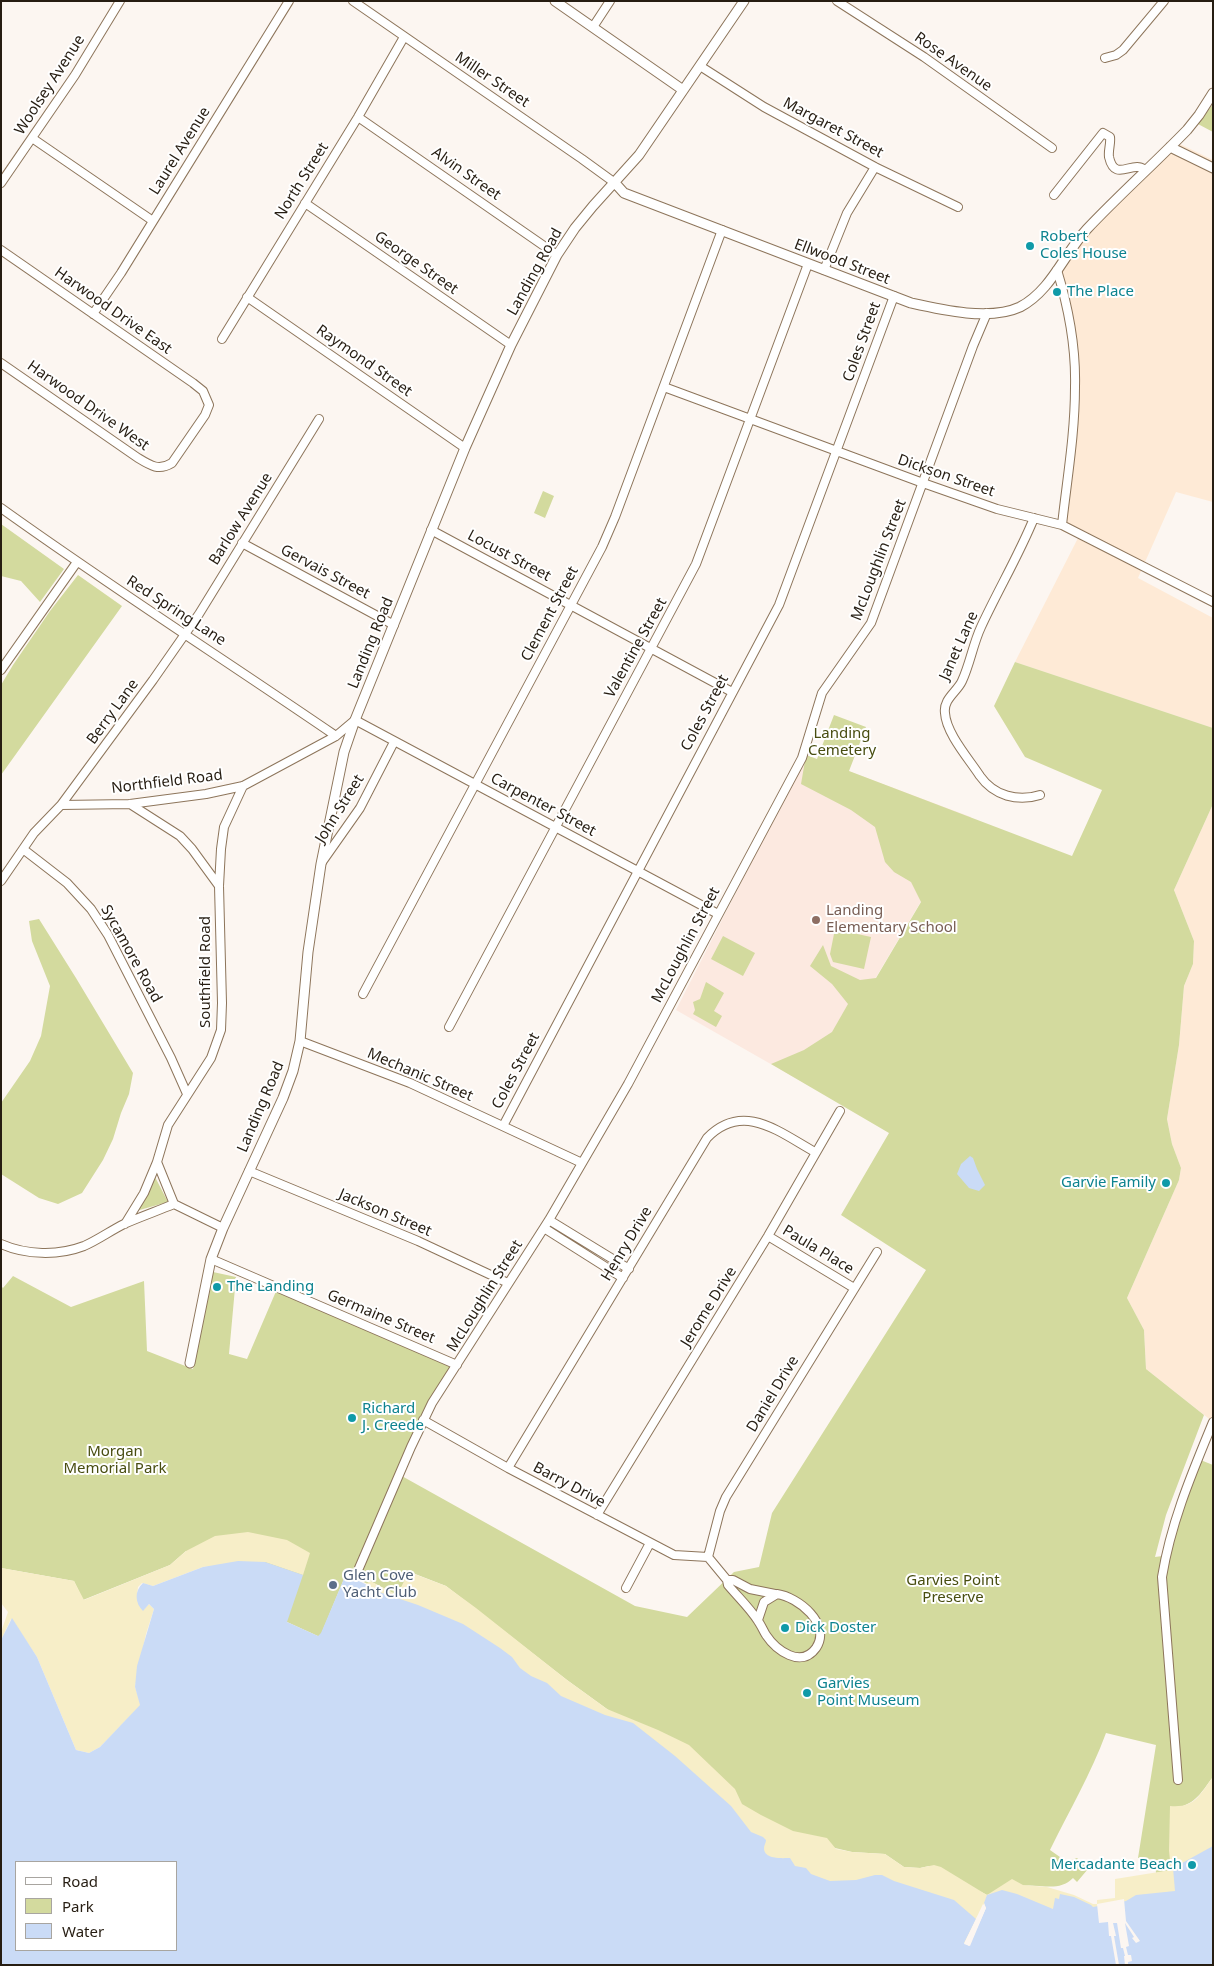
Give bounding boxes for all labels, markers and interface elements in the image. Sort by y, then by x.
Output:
street label: Rose Avenue [911,29,995,95]
street label: Woolsey Avenue [11,32,89,138]
street label: Miller Street [451,49,533,111]
street label: Margaret Street [780,94,886,162]
street label: Laurel Avenue [146,104,214,198]
street label: North Street [271,139,333,223]
street label: Alvin Street [428,144,504,204]
street label: Landing Road [504,225,566,319]
street label: George Street [371,228,461,298]
place label: Robert Coles House [1040,228,1127,263]
street label: Ellwood Street [792,235,892,289]
marker: Robert Coles House [1024,240,1036,252]
street label: Harwood Drive East [51,264,175,358]
place label: The Place [1067,283,1134,301]
marker: The Place [1051,286,1063,298]
street label: Coles Street [839,300,885,384]
street label: Raymond Street [313,321,415,401]
street label: Harwood Drive West [24,357,152,455]
street label: Dickson Street [895,451,997,501]
street label: Barlow Avenue [205,470,277,568]
street label: McLoughlin Street [848,497,910,623]
street label: Locust Street [464,527,554,585]
street label: Gervais Street [277,541,373,603]
street label: Clement Street [517,564,583,664]
street label: Red Spring Lane [123,572,229,650]
street label: Landing Road [344,595,398,691]
street label: Valentine Street [601,595,671,701]
street label: Janet Lane [936,609,982,683]
street label: Coles Street [677,672,733,754]
street label: Berry Lane [83,676,143,748]
park label: Landing Cemetery [808,725,876,760]
street label: Northfield Road [110,766,224,798]
street label: Carpenter Street [487,770,599,840]
street label: John Street [312,771,368,847]
street label: McLoughlin Street [648,884,724,1006]
street label: Sycamore Road [97,902,165,1006]
place label: Landing Elementary School [826,902,957,937]
marker: Landing Elementary School [810,914,822,926]
street label: Southfield Road [197,916,215,1028]
street label: Coles Street [488,1030,544,1112]
street label: Mechanic Street [364,1045,476,1105]
street label: Landing Road [234,1059,288,1155]
place label: Garvie Family [1061,1174,1156,1192]
marker: Garvie Family [1160,1177,1172,1189]
street label: Jackson Street [336,1185,434,1241]
street label: Henry Drive [598,1203,656,1285]
street label: Paula Place [779,1222,857,1278]
street label: McLoughlin Street [443,1237,527,1355]
street label: Jerome Drive [677,1264,741,1350]
place label: The Landing [227,1278,314,1296]
marker: The Landing [211,1281,223,1293]
street label: Germaine Street [324,1286,438,1348]
street label: Daniel Drive [743,1353,803,1435]
place label: Richard J. Creede [362,1400,424,1435]
marker: Richard J. Creede [346,1412,358,1424]
park label: Morgan Memorial Park [63,1443,167,1478]
street label: Barry Drive [530,1458,608,1512]
place label: Glen Cove Yacht Club [343,1567,417,1602]
park label: Garvies Point Preserve [906,1572,1000,1607]
marker: Glen Cove Yacht Club [327,1579,339,1591]
place label: Dick Doster [795,1619,876,1637]
marker: Dick Doster [779,1622,791,1634]
place label: Garvies Point Museum [817,1675,919,1710]
marker: Garvies Point Museum [801,1687,813,1699]
place label: Mercadante Beach [1051,1856,1182,1874]
marker: Mercadante Beach [1186,1859,1198,1871]
legend [15,1861,178,1951]
text: Road [62,1871,98,1891]
text: Park [62,1896,94,1916]
text: Water [62,1921,104,1941]

